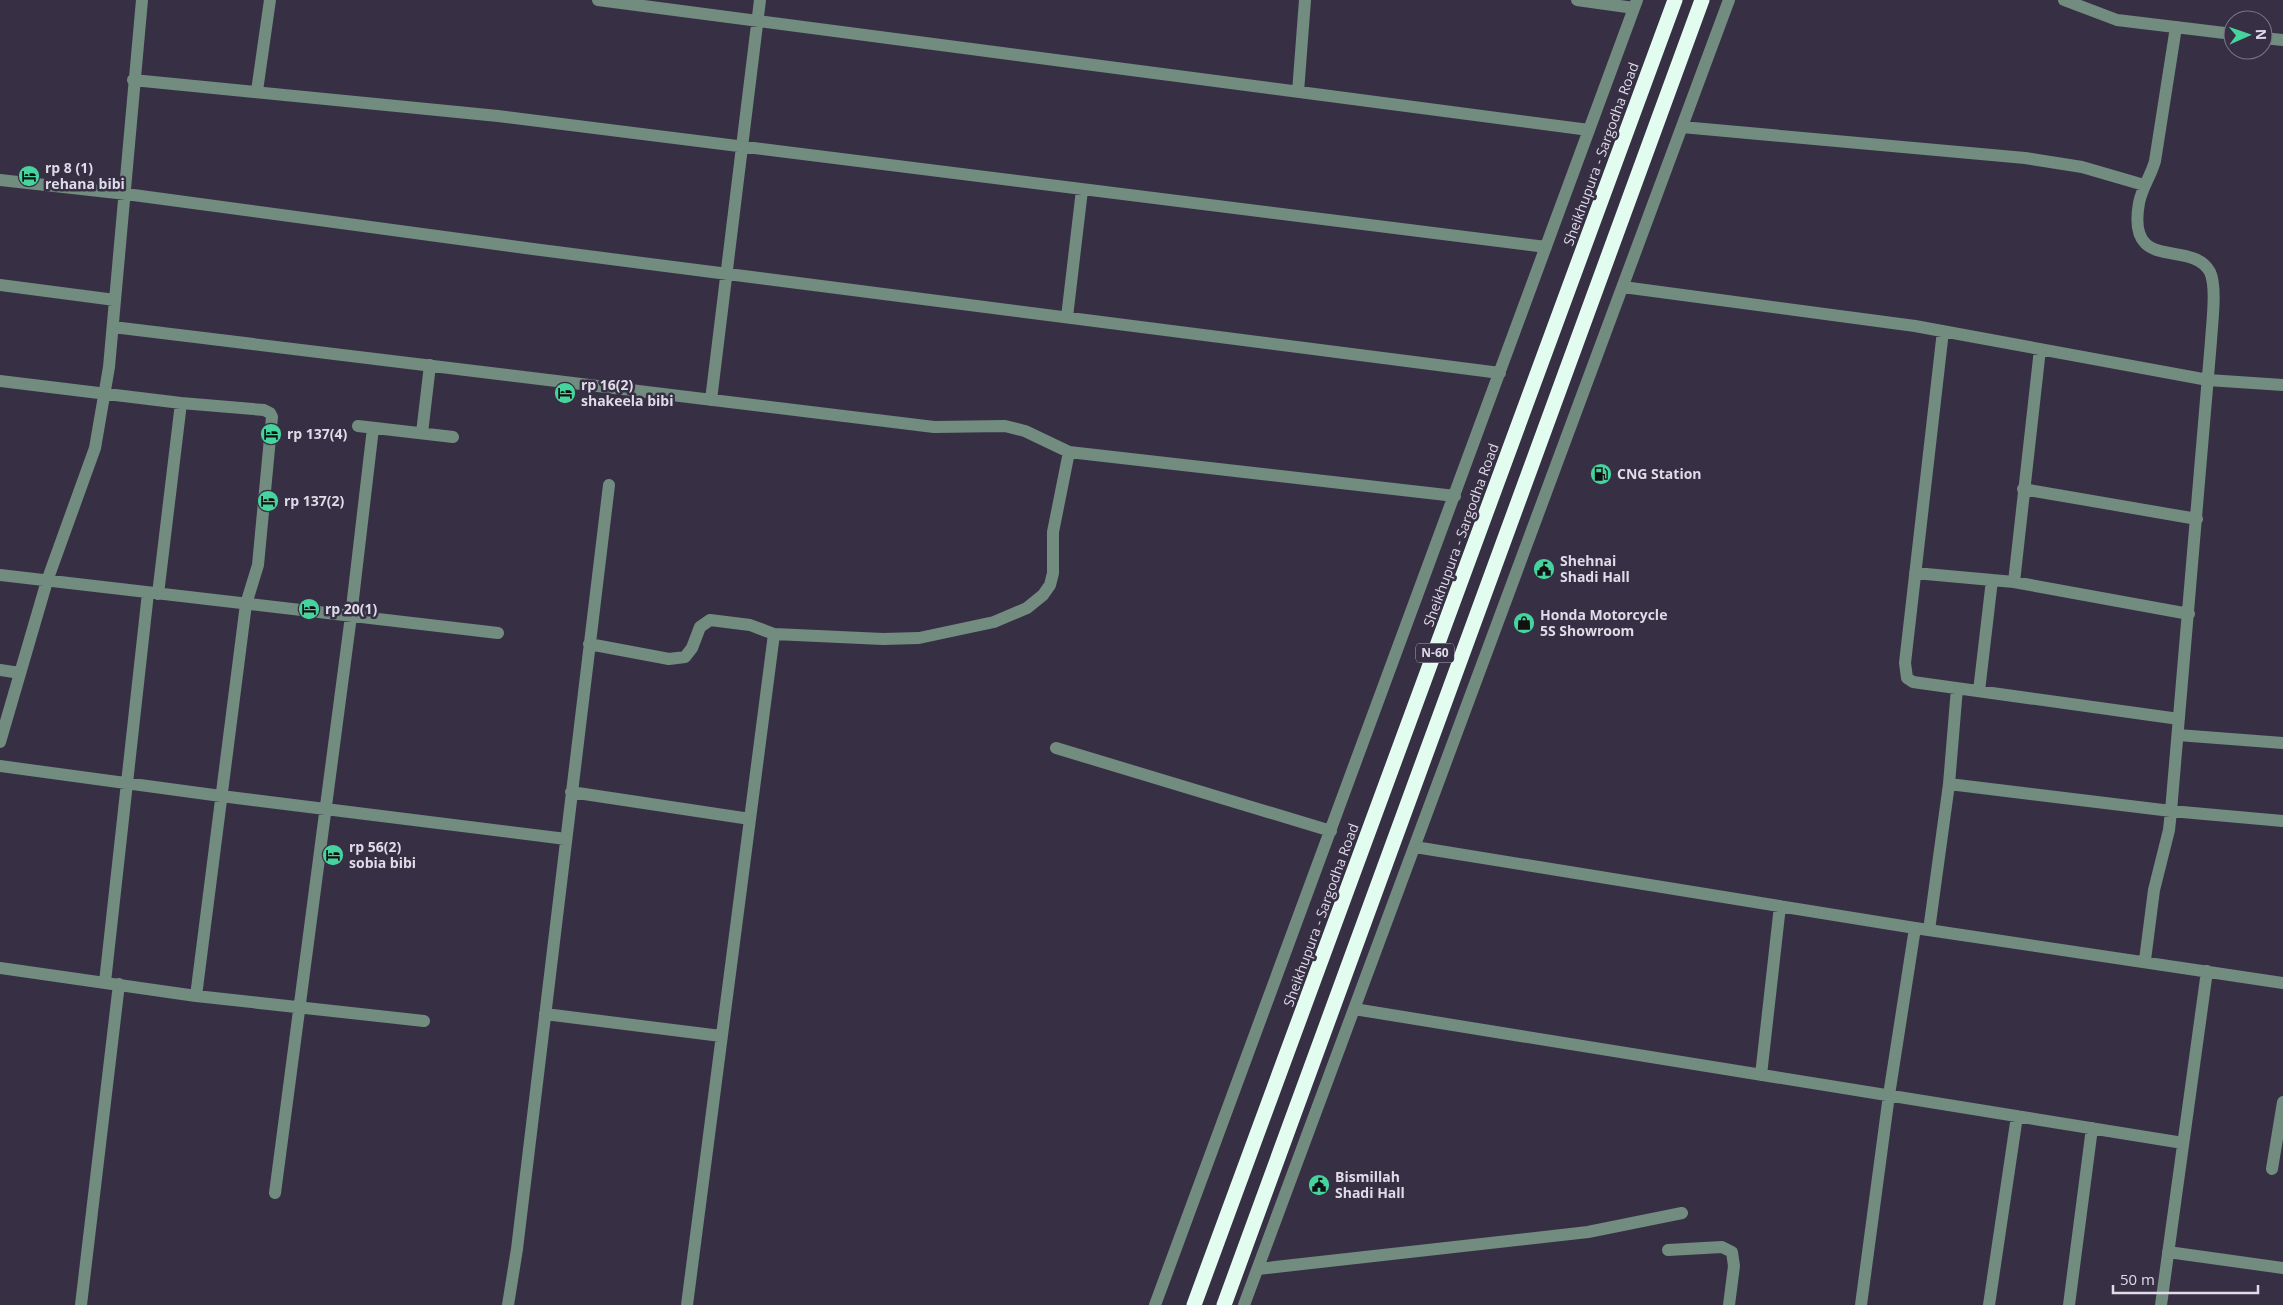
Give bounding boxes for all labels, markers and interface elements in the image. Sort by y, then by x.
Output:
north arrow [2223,10,2273,60]
text: N [2252,29,2271,41]
street label: Sheikhupura - Sargodha Road [1558,60,1643,248]
place label: rp 8 (1) rehana bibi [45,158,125,193]
hotel icon: rp 8 (1) rehana bibi [17,164,41,188]
place label: rp 16(2) shakeela bibi [581,375,673,410]
hotel icon: rp 16(2) shakeela bibi [553,381,577,405]
hotel icon: rp 137(4) [259,422,283,446]
place label: rp 137(4) [287,424,348,443]
street label: Sheikhupura - Sargodha Road [1418,441,1503,629]
fuel station icon: CNG Station [1589,462,1613,486]
place label: CNG Station [1617,464,1702,483]
hotel icon: rp 137(2) [256,489,280,513]
place label: rp 137(2) [284,491,345,510]
place label: Shehnai Shadi Hall [1560,551,1630,586]
public building icon: Shehnai Shadi Hall [1532,557,1556,581]
hotel icon: rp 20(1) [297,597,321,621]
place label: rp 20(1) [325,599,378,618]
place label: Honda Motorcycle 5S Showroom [1540,605,1667,640]
shop icon: Honda Motorcycle 5S Showroom [1512,611,1536,635]
road number: N-60 [1416,644,1454,662]
street label: Sheikhupura - Sargodha Road [1278,821,1363,1009]
place label: rp 56(2) sobia bibi [349,837,416,872]
hotel icon: rp 56(2) sobia bibi [321,843,345,867]
place label: Bismillah Shadi Hall [1335,1167,1405,1202]
public building icon: Bismillah Shadi Hall [1307,1173,1331,1197]
scale bar [2113,1262,2258,1294]
text: 50 m [2120,1269,2155,1289]

